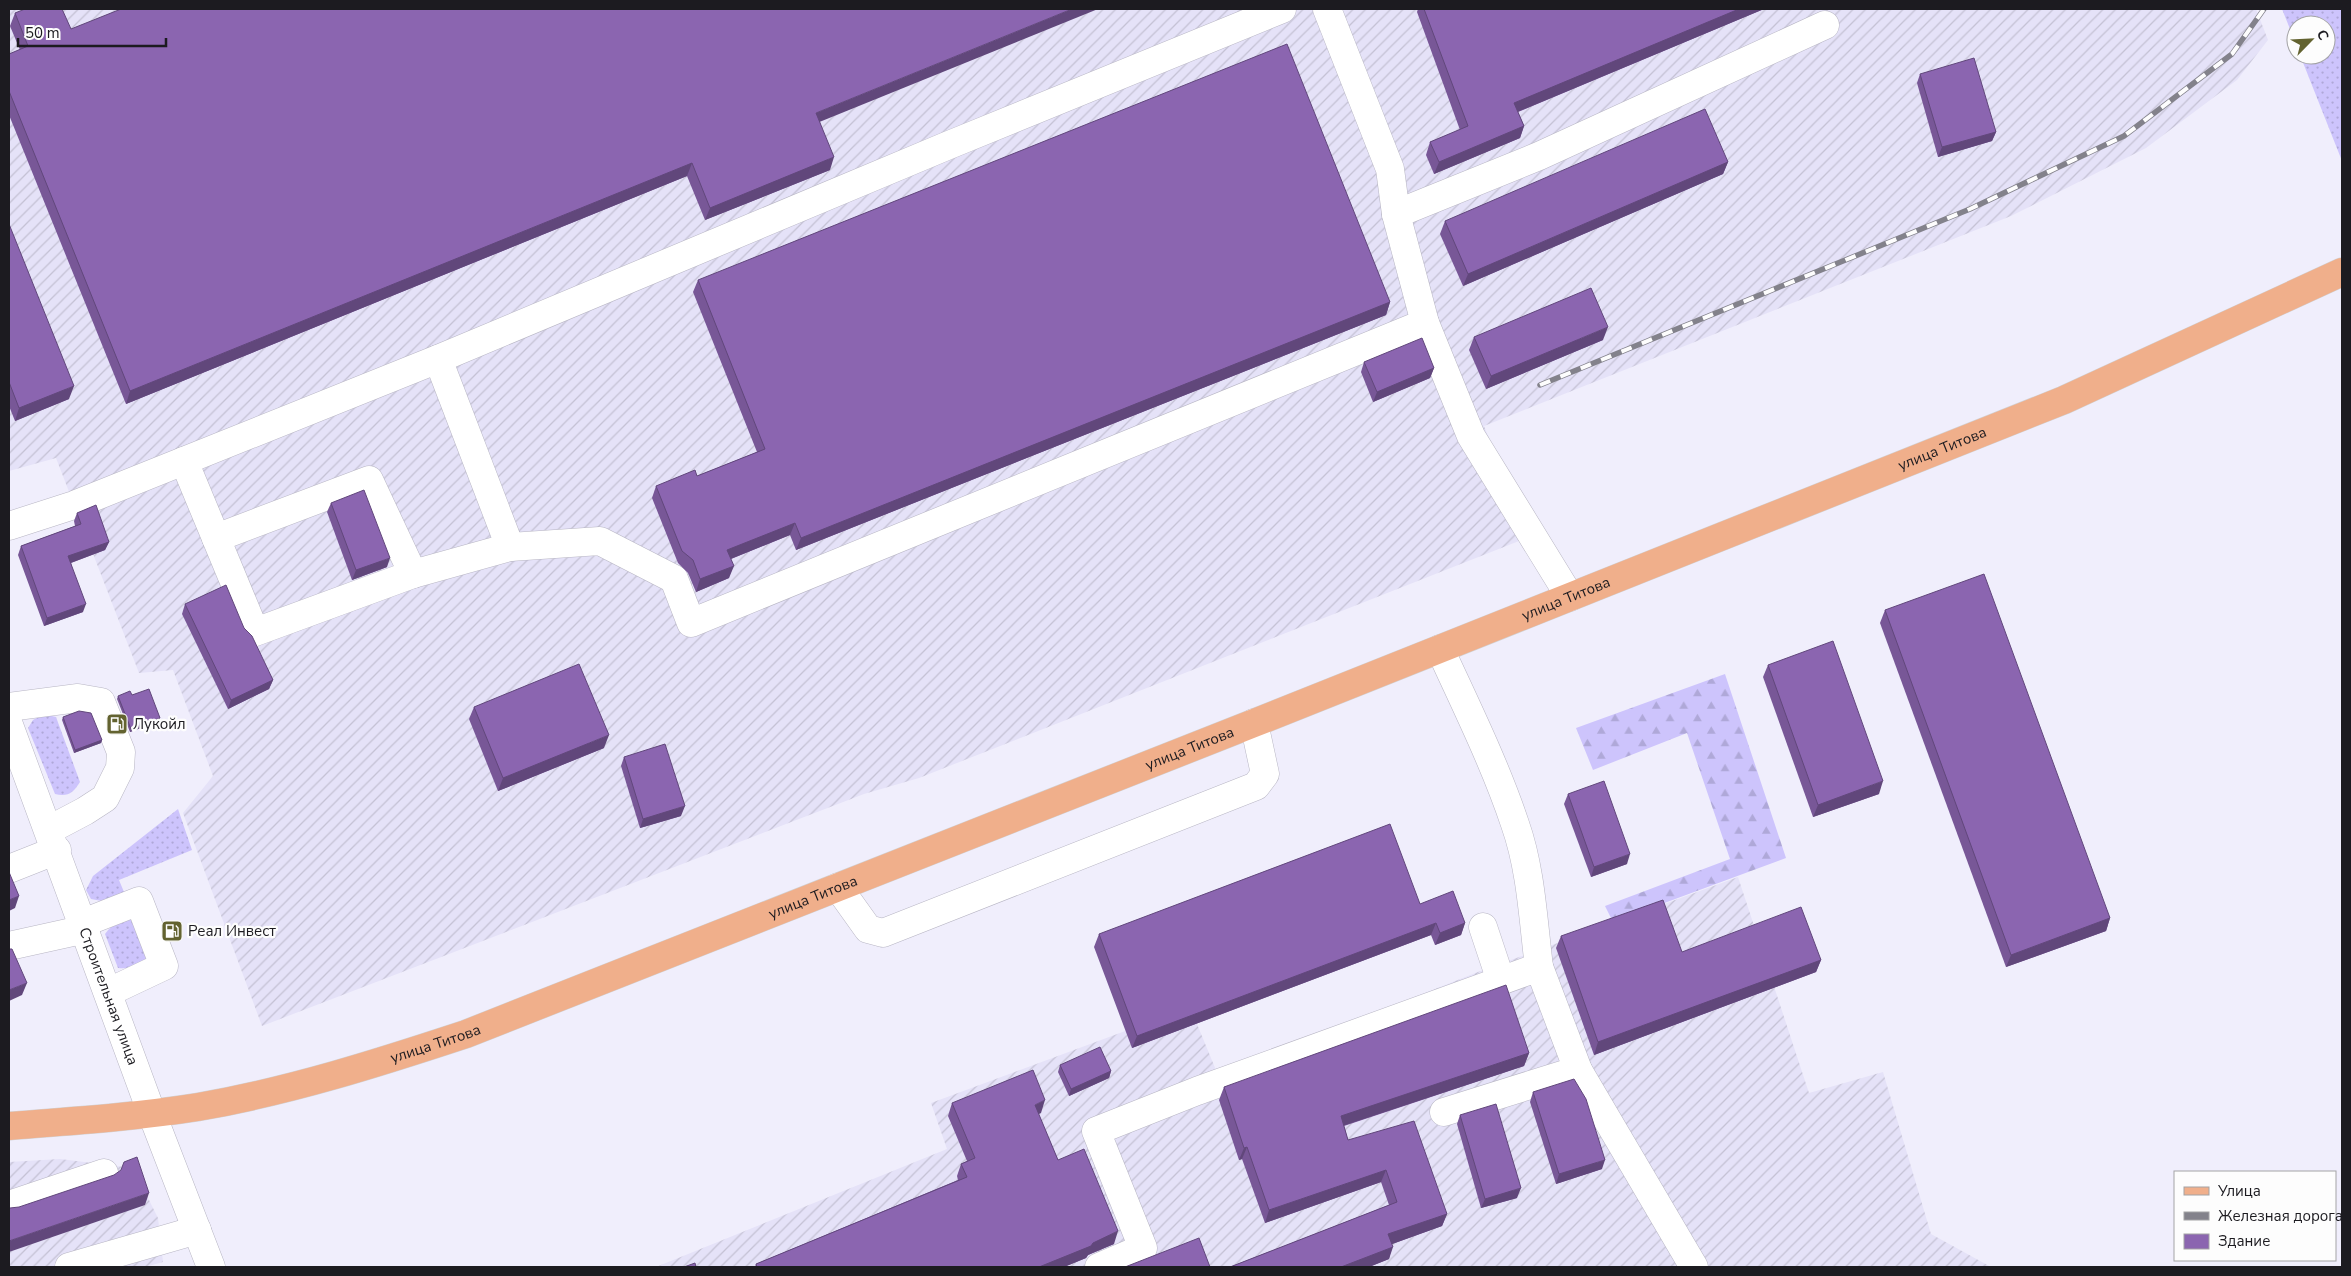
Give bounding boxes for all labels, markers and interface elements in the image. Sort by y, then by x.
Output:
scale bar [18,15,165,47]
north arrow [2286,15,2336,65]
text: 50 m [25,23,60,43]
text: С [2312,27,2333,44]
street label: улица Титова [1895,422,1989,475]
street label: улица Титова [1519,572,1613,625]
fuel station icon: Лукойл [105,712,129,736]
place label: Лукойл [133,714,186,734]
street label: улица Титова [1142,722,1237,775]
street label: улица Титова [766,871,860,924]
fuel station icon: Реал Инвест [160,919,184,943]
place label: Реал Инвест [188,921,276,941]
street label: Строительная улица [74,925,143,1068]
street label: улица Титова [388,1019,484,1068]
legend [2174,1171,2336,1261]
text: Улица [2217,1181,2261,1201]
text: Железная дорога [2218,1206,2343,1226]
text: Здание [2218,1231,2270,1251]

